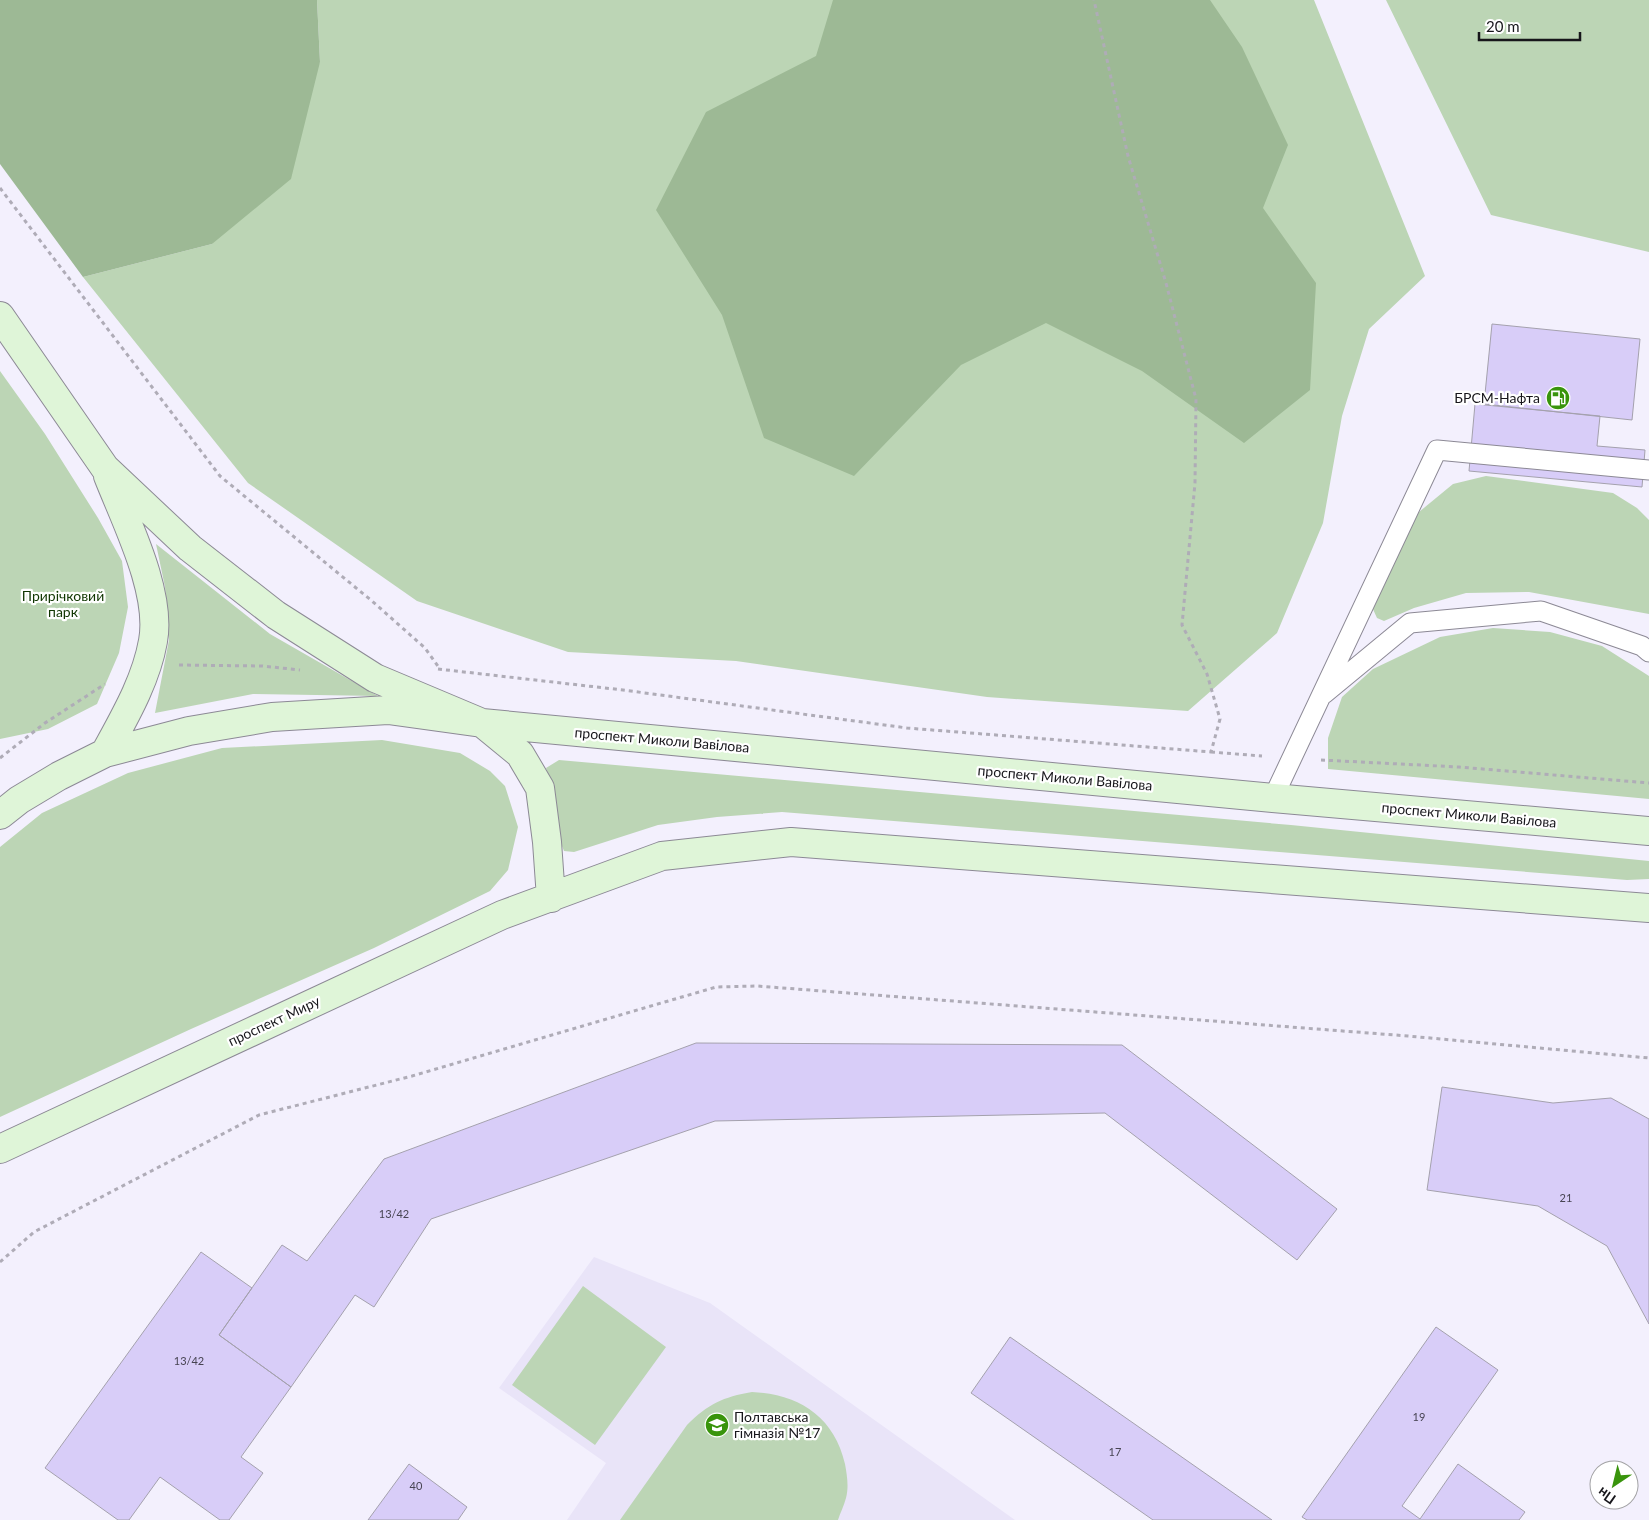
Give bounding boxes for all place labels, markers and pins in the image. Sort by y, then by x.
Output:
fuel station icon: БРСМ-Нафта [1545,385,1571,411]
place label: БРСМ-Нафта [1454,389,1540,406]
place label: Полтавська гімназія №17 [734,1408,820,1441]
school or university icon: Полтавська гімназія №17 [704,1412,730,1438]

